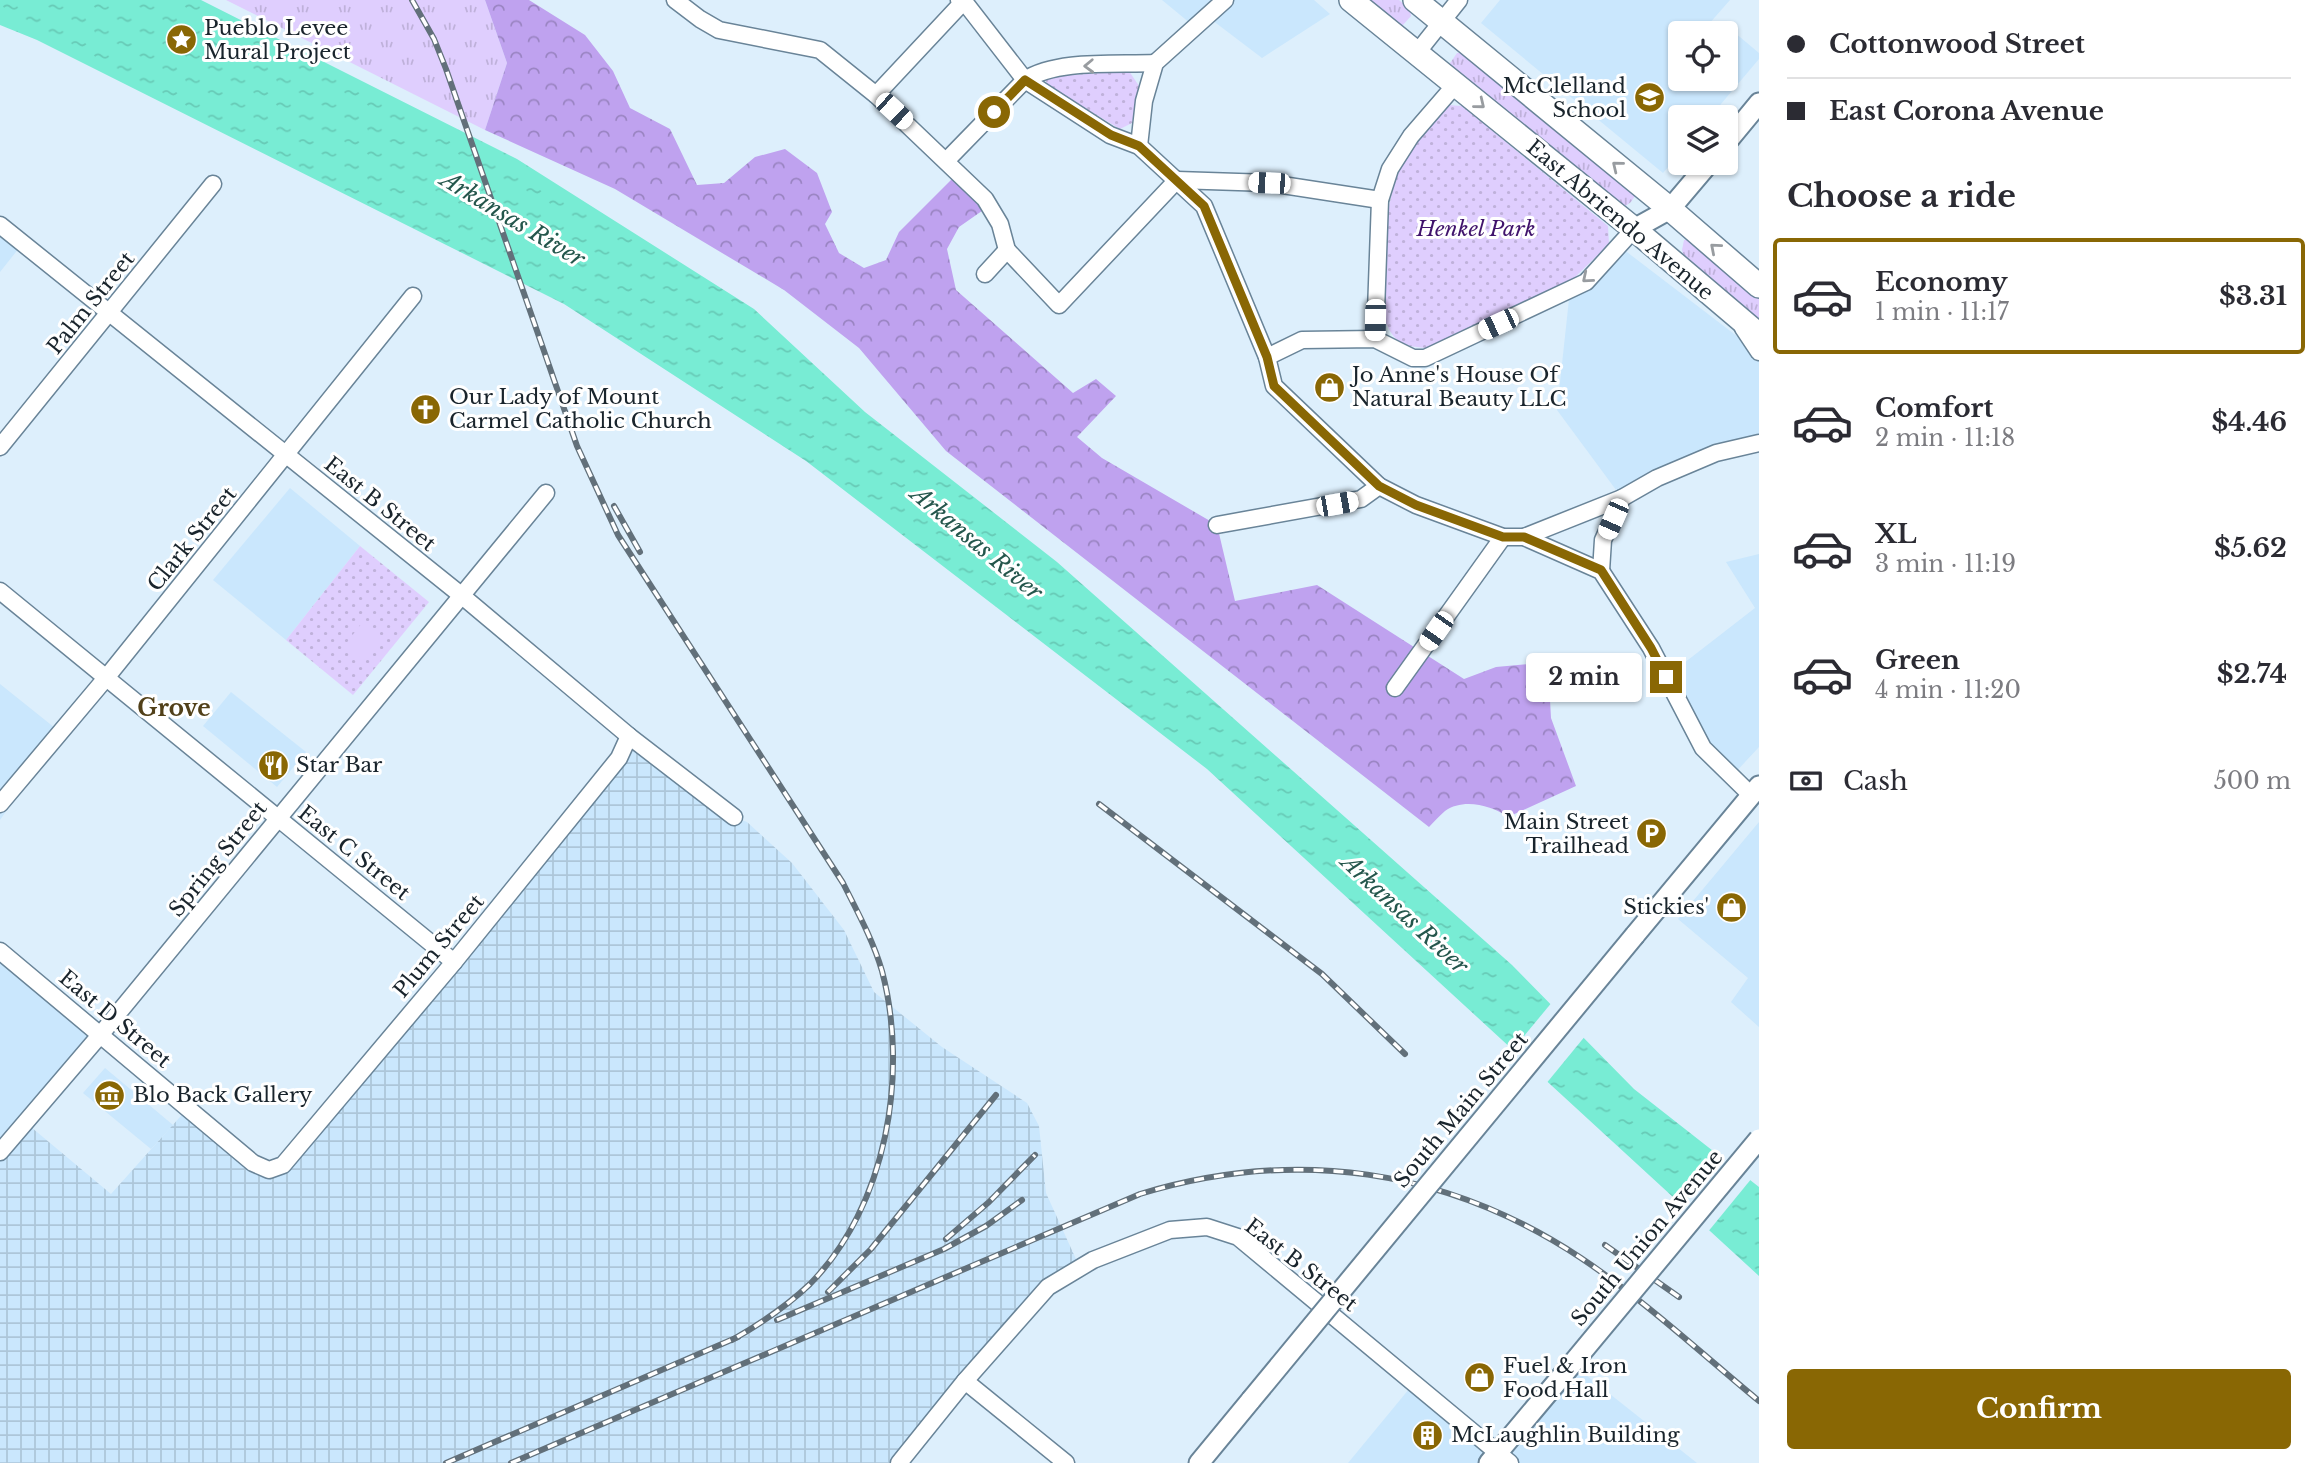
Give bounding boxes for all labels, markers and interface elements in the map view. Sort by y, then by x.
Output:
place label: Pueblo Levee Mural Project [204,15,351,65]
map controls [1668,21,1738,175]
button: locate [1668,21,1738,91]
place icon: Pueblo Levee Mural Project [164,23,198,57]
text: Cottonwood Street [1829,28,2085,60]
one-way arrow [1083,58,1094,73]
place label: McClelland School [1503,73,1626,123]
school or university icon: McClelland School [1632,81,1666,115]
car [872,89,917,133]
text: East Corona Avenue [1829,95,2104,127]
route start [978,96,1010,128]
one-way arrow [1472,96,1485,108]
button: layers [1668,105,1738,175]
street label: East Abriendo Avenue [1521,134,1719,306]
one-way arrow [1613,162,1626,174]
water label: Arkansas River [433,164,591,274]
car [1248,172,1291,194]
text: Choose a ride [1787,176,2016,216]
park label: Henkel Park [1416,216,1535,242]
one-way arrow [1710,244,1723,256]
street label: Palm Street [42,246,140,360]
icon: car [1791,265,1854,328]
text: Economy [1875,266,2008,298]
one-way arrow [1582,270,1595,283]
text: $3.31 [2219,280,2287,312]
text: 1 min · 11:17 [1875,298,2009,326]
car [1365,299,1386,341]
car [1475,306,1522,342]
place label: Jo Anne's House Of Natural Beauty LLC [1349,362,1566,412]
shop icon: Jo Anne's House Of Natural Beauty LLC [1312,370,1346,404]
place label: Our Lady of Mount Carmel Catholic Church [449,384,712,434]
icon: car [1791,391,1854,454]
church icon: Our Lady of Mount Carmel Catholic Church [409,392,443,426]
text: Comfort [1875,392,1993,424]
text: $4.46 [2211,406,2287,438]
text: 2 min · 11:18 [1875,424,2015,452]
street label: East B Street [319,451,441,557]
water label: Arkansas River [903,478,1049,607]
street label: Clark Street [142,481,242,597]
car [1315,490,1360,518]
car [1595,496,1632,542]
icon: car [1791,517,1854,580]
text: XL [1875,518,1917,550]
text: $5.62 [2214,532,2287,564]
text: 3 min · 11:19 [1875,550,2016,578]
car [1416,608,1457,654]
icon: car [1791,643,1854,706]
text: Green [1875,644,1960,676]
callout: 2 min [1526,652,1642,702]
text: $2.74 [2217,658,2287,690]
route end [1650,661,1682,693]
text: 2 min [1548,663,1620,691]
text: 4 min · 11:20 [1875,676,2021,704]
district label: Grove [137,694,211,722]
restaurant icon: Star Bar [256,748,290,782]
place label: Star Bar [296,752,382,778]
icon: cash [1787,762,1825,800]
text: Cash [1843,765,1908,797]
text: 500 m [2214,767,2291,795]
street label: Spring Street [164,796,272,922]
street label: East C Street [293,800,415,906]
place label: Main Street Trailhead [1504,809,1629,859]
parking icon: Main Street Trailhead [1635,817,1669,851]
water label: Arkansas River [1334,846,1475,981]
street label: Plum Street [388,889,490,1003]
shop icon: Stickies' [1715,890,1749,924]
place label: Stickies' [1623,894,1709,920]
street label: East D Street [54,965,176,1073]
street label: South Main Street [1388,1027,1534,1193]
museum icon: Blo Back Gallery [93,1078,127,1112]
place label: Blo Back Gallery [133,1082,313,1108]
street label: South Union Avenue [1566,1145,1728,1331]
street label: East B Street [1240,1213,1363,1317]
place label: Fuel & Iron Food Hall [1503,1353,1627,1403]
shop icon: Fuel & Iron Food Hall [1463,1361,1497,1395]
button: Confirm [1787,1369,2291,1449]
building icon: McLaughlin Building [1411,1418,1445,1452]
place label: McLaughlin Building [1451,1422,1680,1448]

